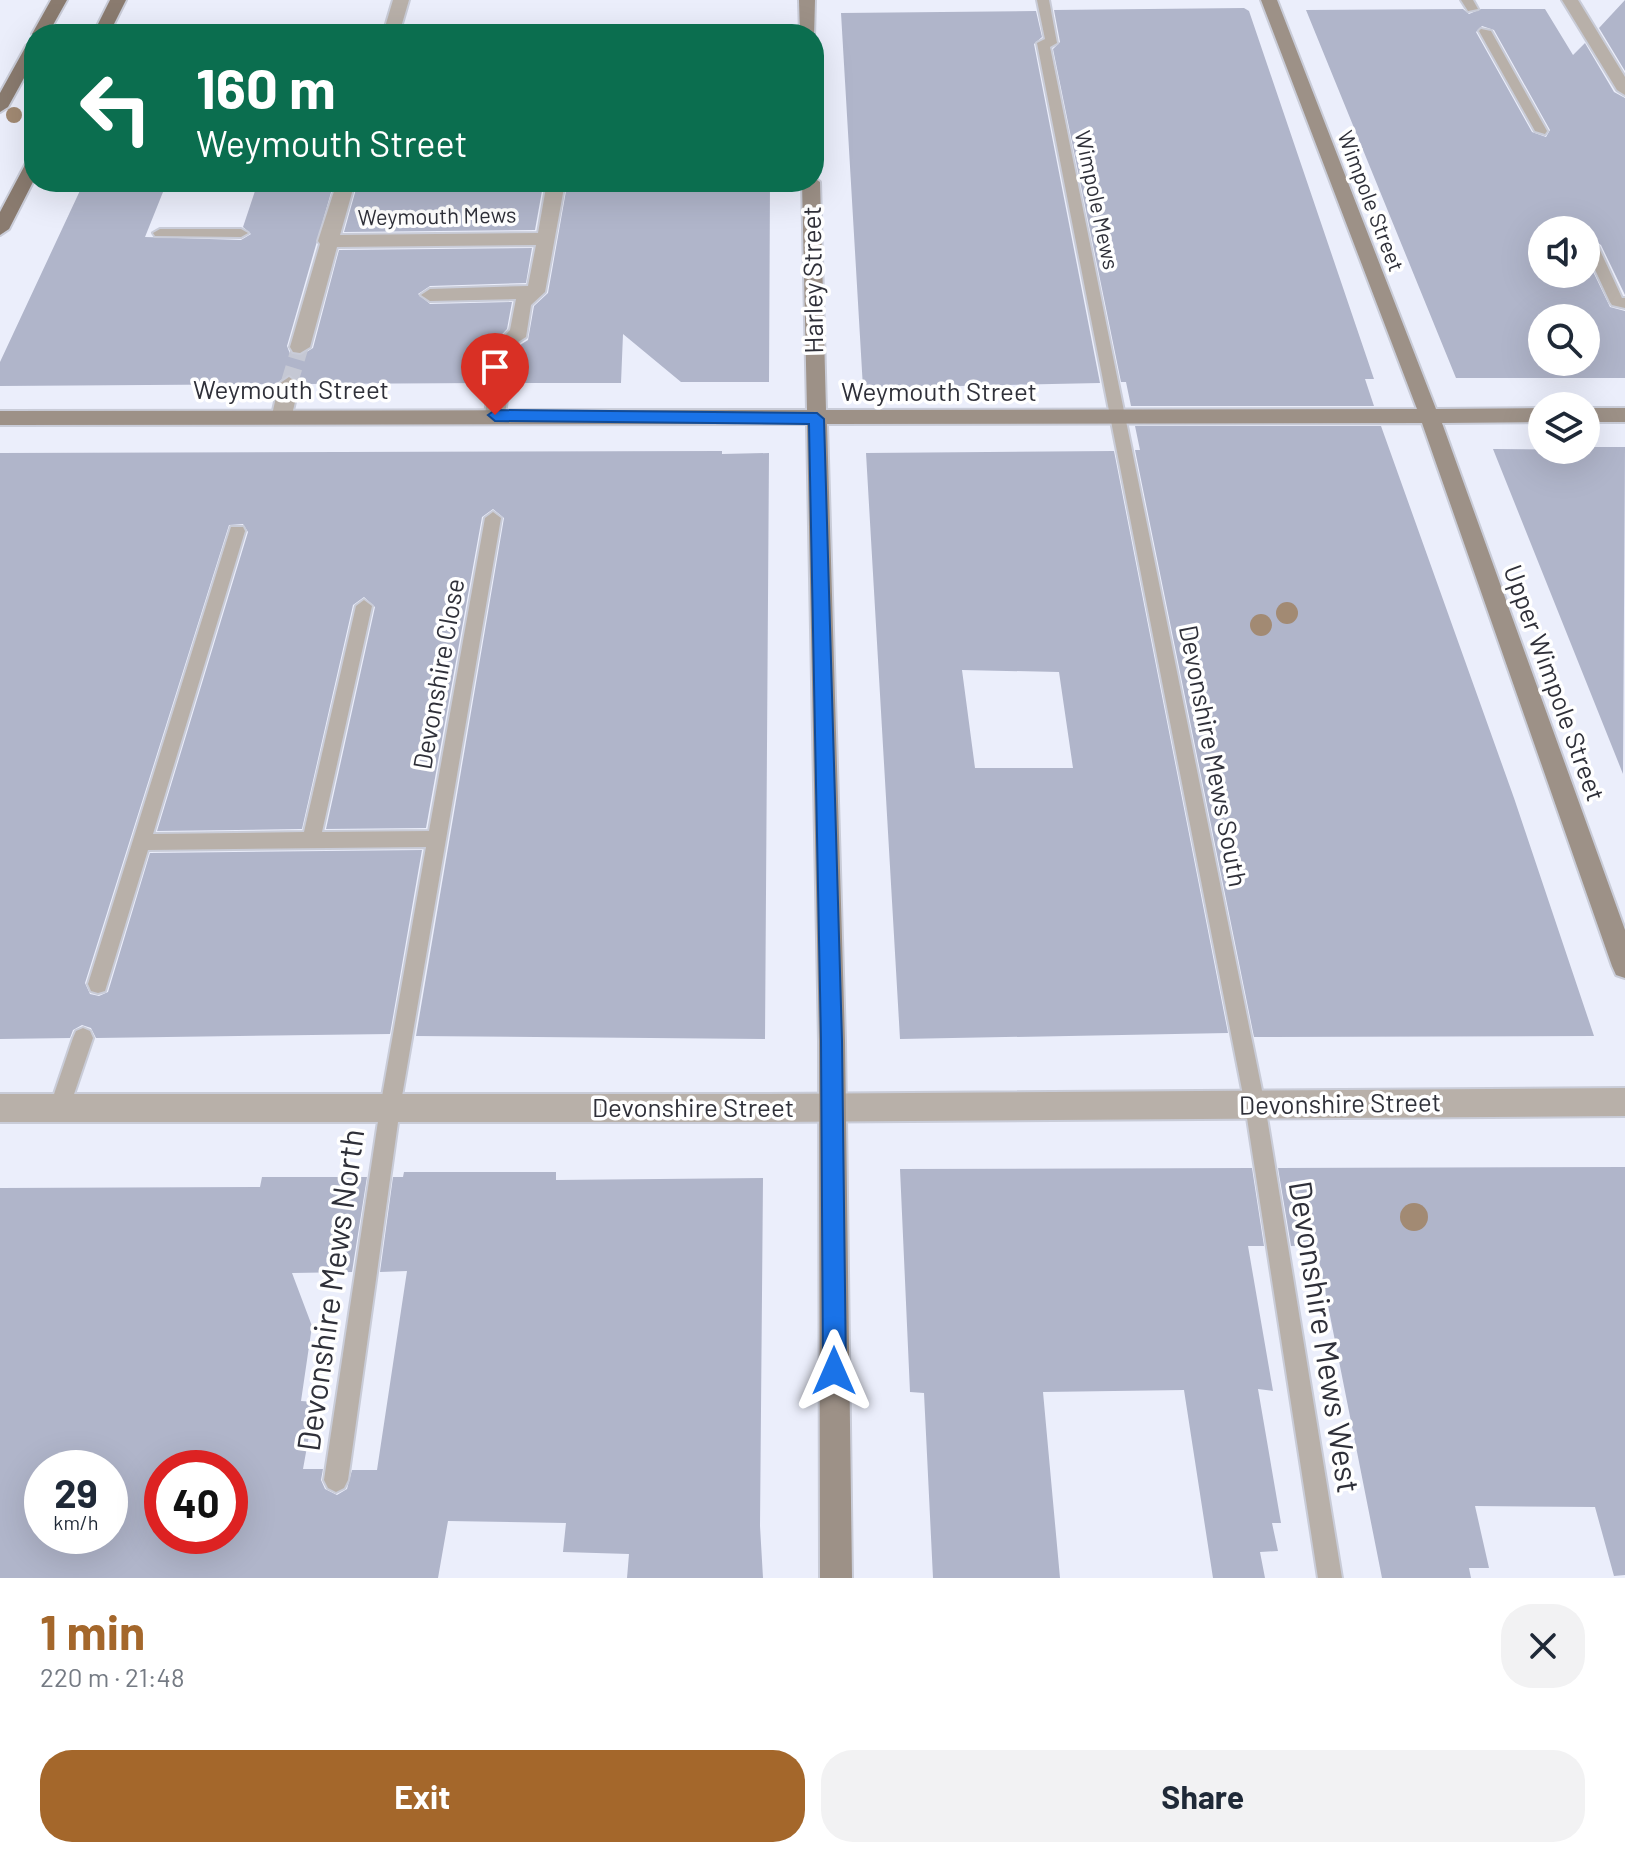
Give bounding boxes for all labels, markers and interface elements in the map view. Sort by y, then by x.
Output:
text: 160 m [196,53,336,120]
icon: left [64,56,168,160]
text: Weymouth Street [196,121,468,164]
street label: Wimpole Street [1333,127,1411,275]
street label: Wimpole Mews [1071,128,1125,272]
street label: Weymouth Mews [357,201,517,229]
street label: Harley Street [795,206,828,354]
map controls [1528,216,1600,464]
button: sound [1528,216,1600,288]
button: search [1528,304,1600,376]
pin [461,333,529,415]
icon: arrive [473,345,517,389]
street label: Weymouth Street [193,373,389,404]
street label: Weymouth Street [841,375,1037,406]
button: layers [1528,392,1600,464]
street label: Upper Wimpole Street [1498,560,1613,805]
street label: Devonshire Close [405,576,470,772]
street label: Devonshire Mews South [1174,622,1255,889]
street label: Devonshire Street [1239,1085,1441,1120]
street label: Devonshire Street [592,1091,794,1122]
street label: Devonshire Mews North [288,1126,370,1453]
street label: Devonshire Mews West [1283,1178,1369,1495]
position arrow [792,1329,876,1413]
speed limit sign: 40 [144,1450,248,1554]
text: 29 [54,1468,98,1516]
text: km/h [53,1510,99,1534]
text: 1 min [40,1602,145,1660]
button: close [1501,1604,1585,1688]
text: 220 m · 21:48 [40,1661,184,1692]
button: Exit [40,1750,805,1842]
button: Share [821,1750,1585,1842]

